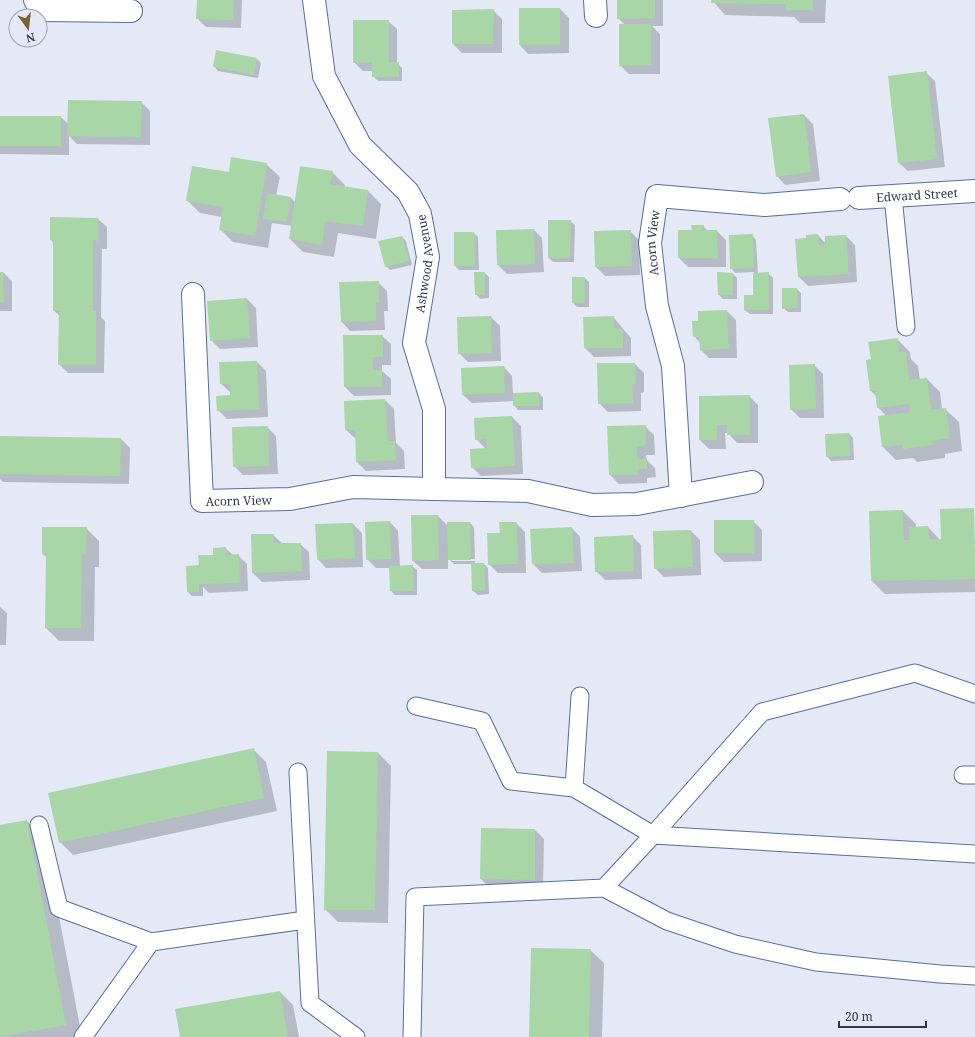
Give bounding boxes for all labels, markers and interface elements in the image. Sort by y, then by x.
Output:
north arrow [8,8,48,48]
text: N [24,30,37,47]
street label: Edward Street [876,184,958,205]
street label: Acorn View [641,208,663,277]
street label: Ashwood Avenue [411,213,436,314]
street label: Acorn View [205,491,273,509]
scale bar [839,1003,926,1029]
text: 20 m [845,1008,873,1025]

